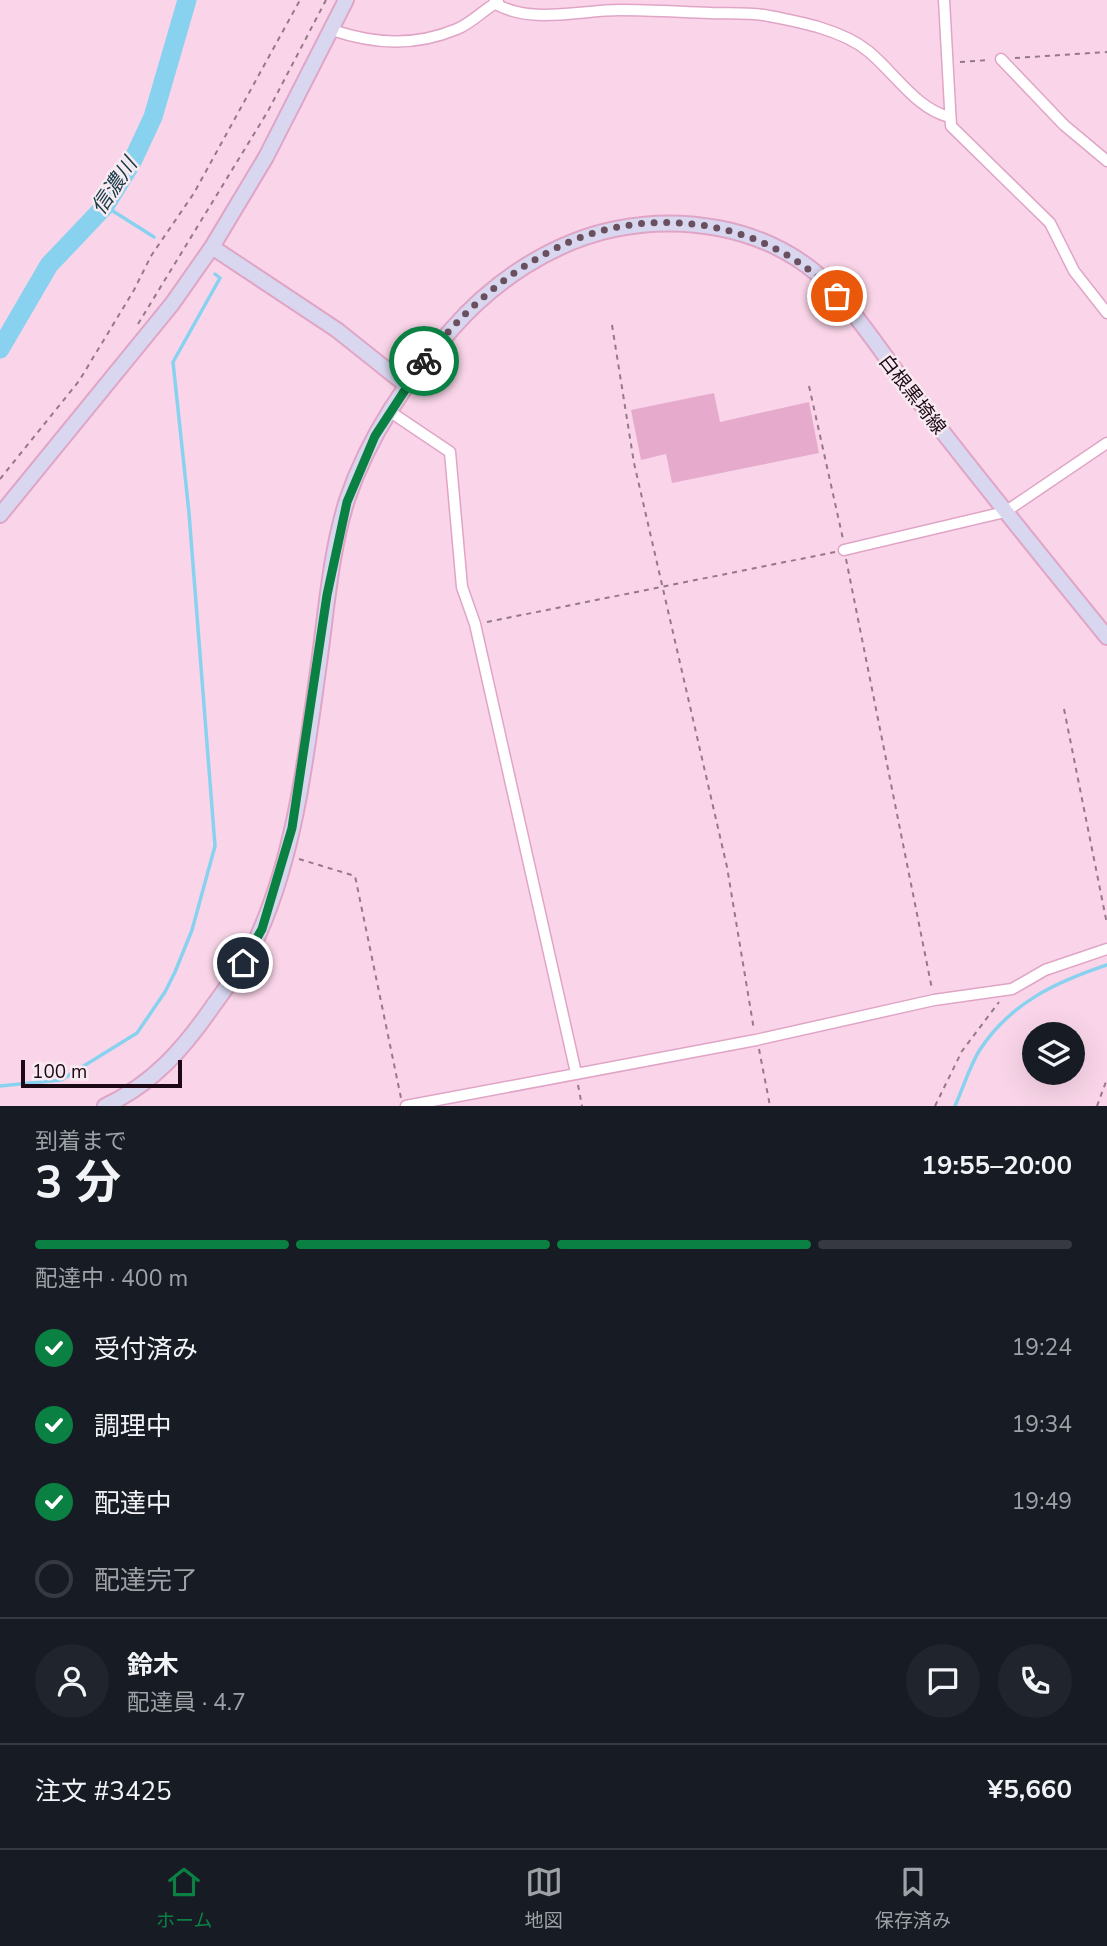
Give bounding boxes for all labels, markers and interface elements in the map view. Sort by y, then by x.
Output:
water label: 信濃川 [85,150,144,220]
pin [807,266,867,326]
icon: bag [818,277,856,315]
courier [389,326,459,396]
icon: bike [405,342,443,380]
street label: 白根黒埼線 [873,349,952,440]
pin [213,933,273,993]
icon: home [224,944,262,982]
map controls [1022,1022,1085,1085]
button: layers [1022,1022,1085,1085]
scale bar [21,1057,182,1089]
text: 100 m [32,1059,87,1085]
text: 到着まで [35,1126,127,1157]
text: 19:55–20:00 [921,1148,1072,1183]
text: 3 分 [35,1151,121,1214]
text: 配達中 · 400 m [35,1263,188,1294]
icon: check [35,1329,73,1367]
text: 受付済み [94,1332,198,1367]
text: 19:24 [1012,1332,1072,1363]
icon: check [35,1406,73,1444]
text: 調理中 [94,1409,172,1444]
text: 19:34 [1012,1409,1072,1440]
icon: check [35,1483,73,1521]
text: 配達中 [94,1486,172,1521]
text: 19:49 [1012,1486,1072,1517]
text: 配達完了 [94,1563,198,1598]
button: person [35,1644,109,1718]
button: chat [906,1644,980,1718]
button: phone [998,1644,1072,1718]
text: 鈴木 [127,1648,179,1683]
text: 配達員 · 4.7 [127,1687,246,1718]
text: ¥5,660 [988,1772,1072,1807]
text: 注文 #3425 [35,1774,172,1809]
tab: ホーム [156,1863,213,1934]
tab: 地図 [525,1863,563,1934]
tab: 保存済み [875,1863,951,1934]

